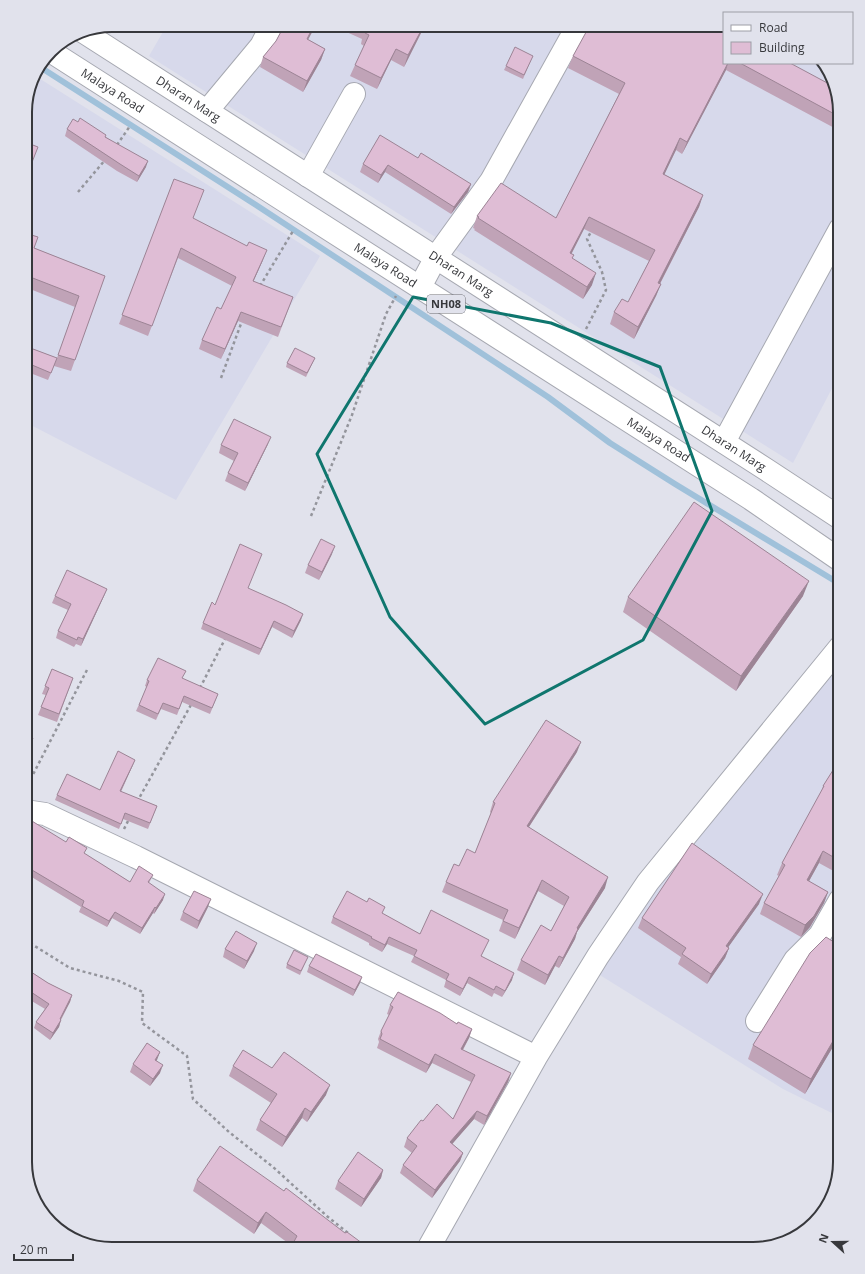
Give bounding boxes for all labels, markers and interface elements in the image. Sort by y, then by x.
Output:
legend [723,12,853,64]
text: Road [759,19,788,36]
text: Building [759,39,805,56]
street label: Malaya Road [78,64,147,117]
street label: Dharan Marg [153,72,224,126]
street label: Malaya Road [351,238,420,291]
street label: Dharan Marg [426,246,497,301]
road number: NH08 [427,295,465,313]
street label: Malaya Road [624,413,693,466]
street label: Dharan Marg [698,421,770,476]
north arrow [813,1222,853,1262]
text: N [815,1231,832,1245]
scale bar [14,1236,73,1262]
text: 20 m [20,1241,48,1258]

